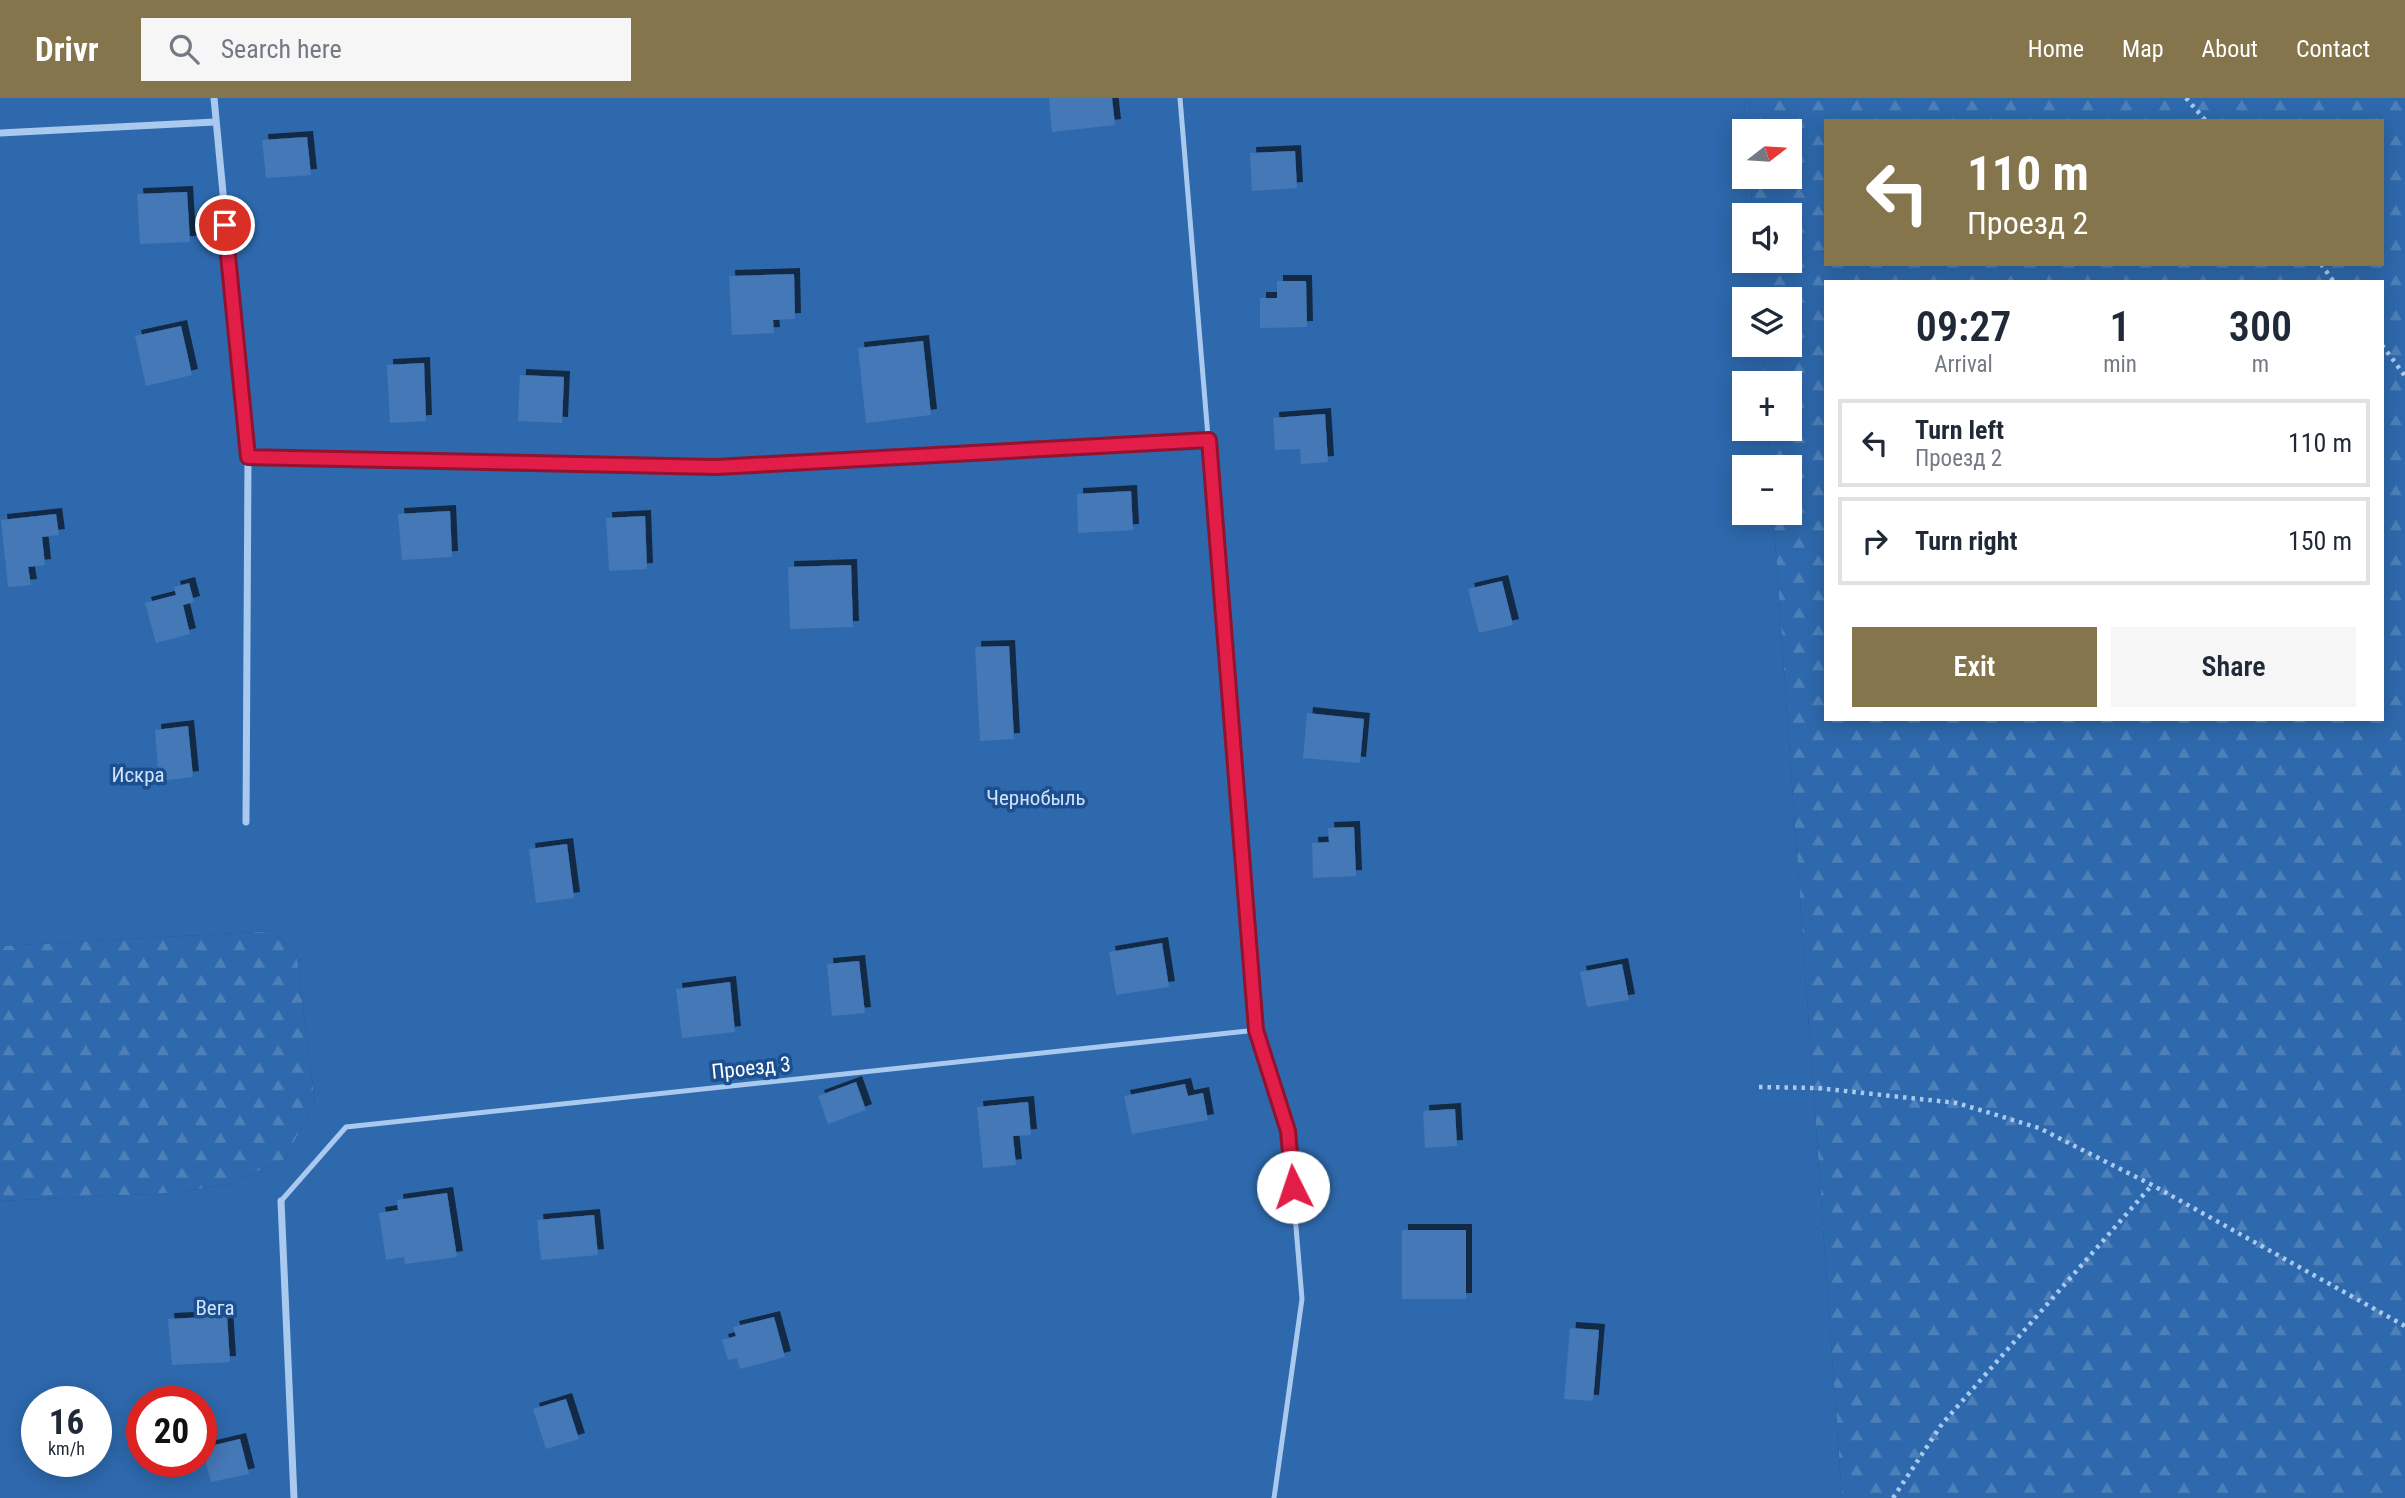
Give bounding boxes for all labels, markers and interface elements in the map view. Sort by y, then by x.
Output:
search box [141,18,631,81]
text: Drivr [35,30,99,69]
icon: search [165,30,203,68]
text: Search here [221,34,342,64]
text: Home [2028,35,2084,63]
text: Map [2122,35,2164,63]
text: About [2202,35,2258,63]
text: Contact [2296,35,2370,63]
north arrow [1732,119,1802,189]
map controls [1732,119,1802,525]
text: 110 m [1967,145,2089,202]
icon: left [1852,147,1943,238]
pin [195,195,255,255]
button: sound [1732,203,1802,273]
text: Проезд 2 [1967,204,2088,242]
icon: arrive [206,206,244,244]
button: layers [1732,287,1802,357]
text: 09:27 [1916,302,2011,351]
text: 1 [2110,302,2131,351]
text: 300 [2229,302,2292,351]
text: Arrival [1934,351,1993,378]
text: min [2103,351,2137,378]
text: m [2252,351,2269,378]
button: + [1732,371,1802,441]
text: Turn left [1915,415,2004,445]
icon: left [1856,424,1894,462]
text: 110 m [2288,428,2352,458]
text: Проезд 2 [1915,445,2002,472]
button: − [1732,455,1802,525]
icon: right [1856,522,1894,560]
text: Turn right [1915,526,2017,556]
text: 150 m [2288,526,2352,556]
button: Exit [1852,627,2097,707]
button: Share [2111,627,2356,707]
park label: Искра [111,763,165,787]
park label: Чернобыль [986,786,1086,810]
street label: Проезд 3 [710,1052,792,1084]
position arrow [1256,1150,1330,1224]
park label: Вега [195,1296,235,1320]
speed limit sign: 20 [126,1386,217,1477]
text: 16 [49,1402,84,1443]
text: km/h [48,1438,85,1459]

